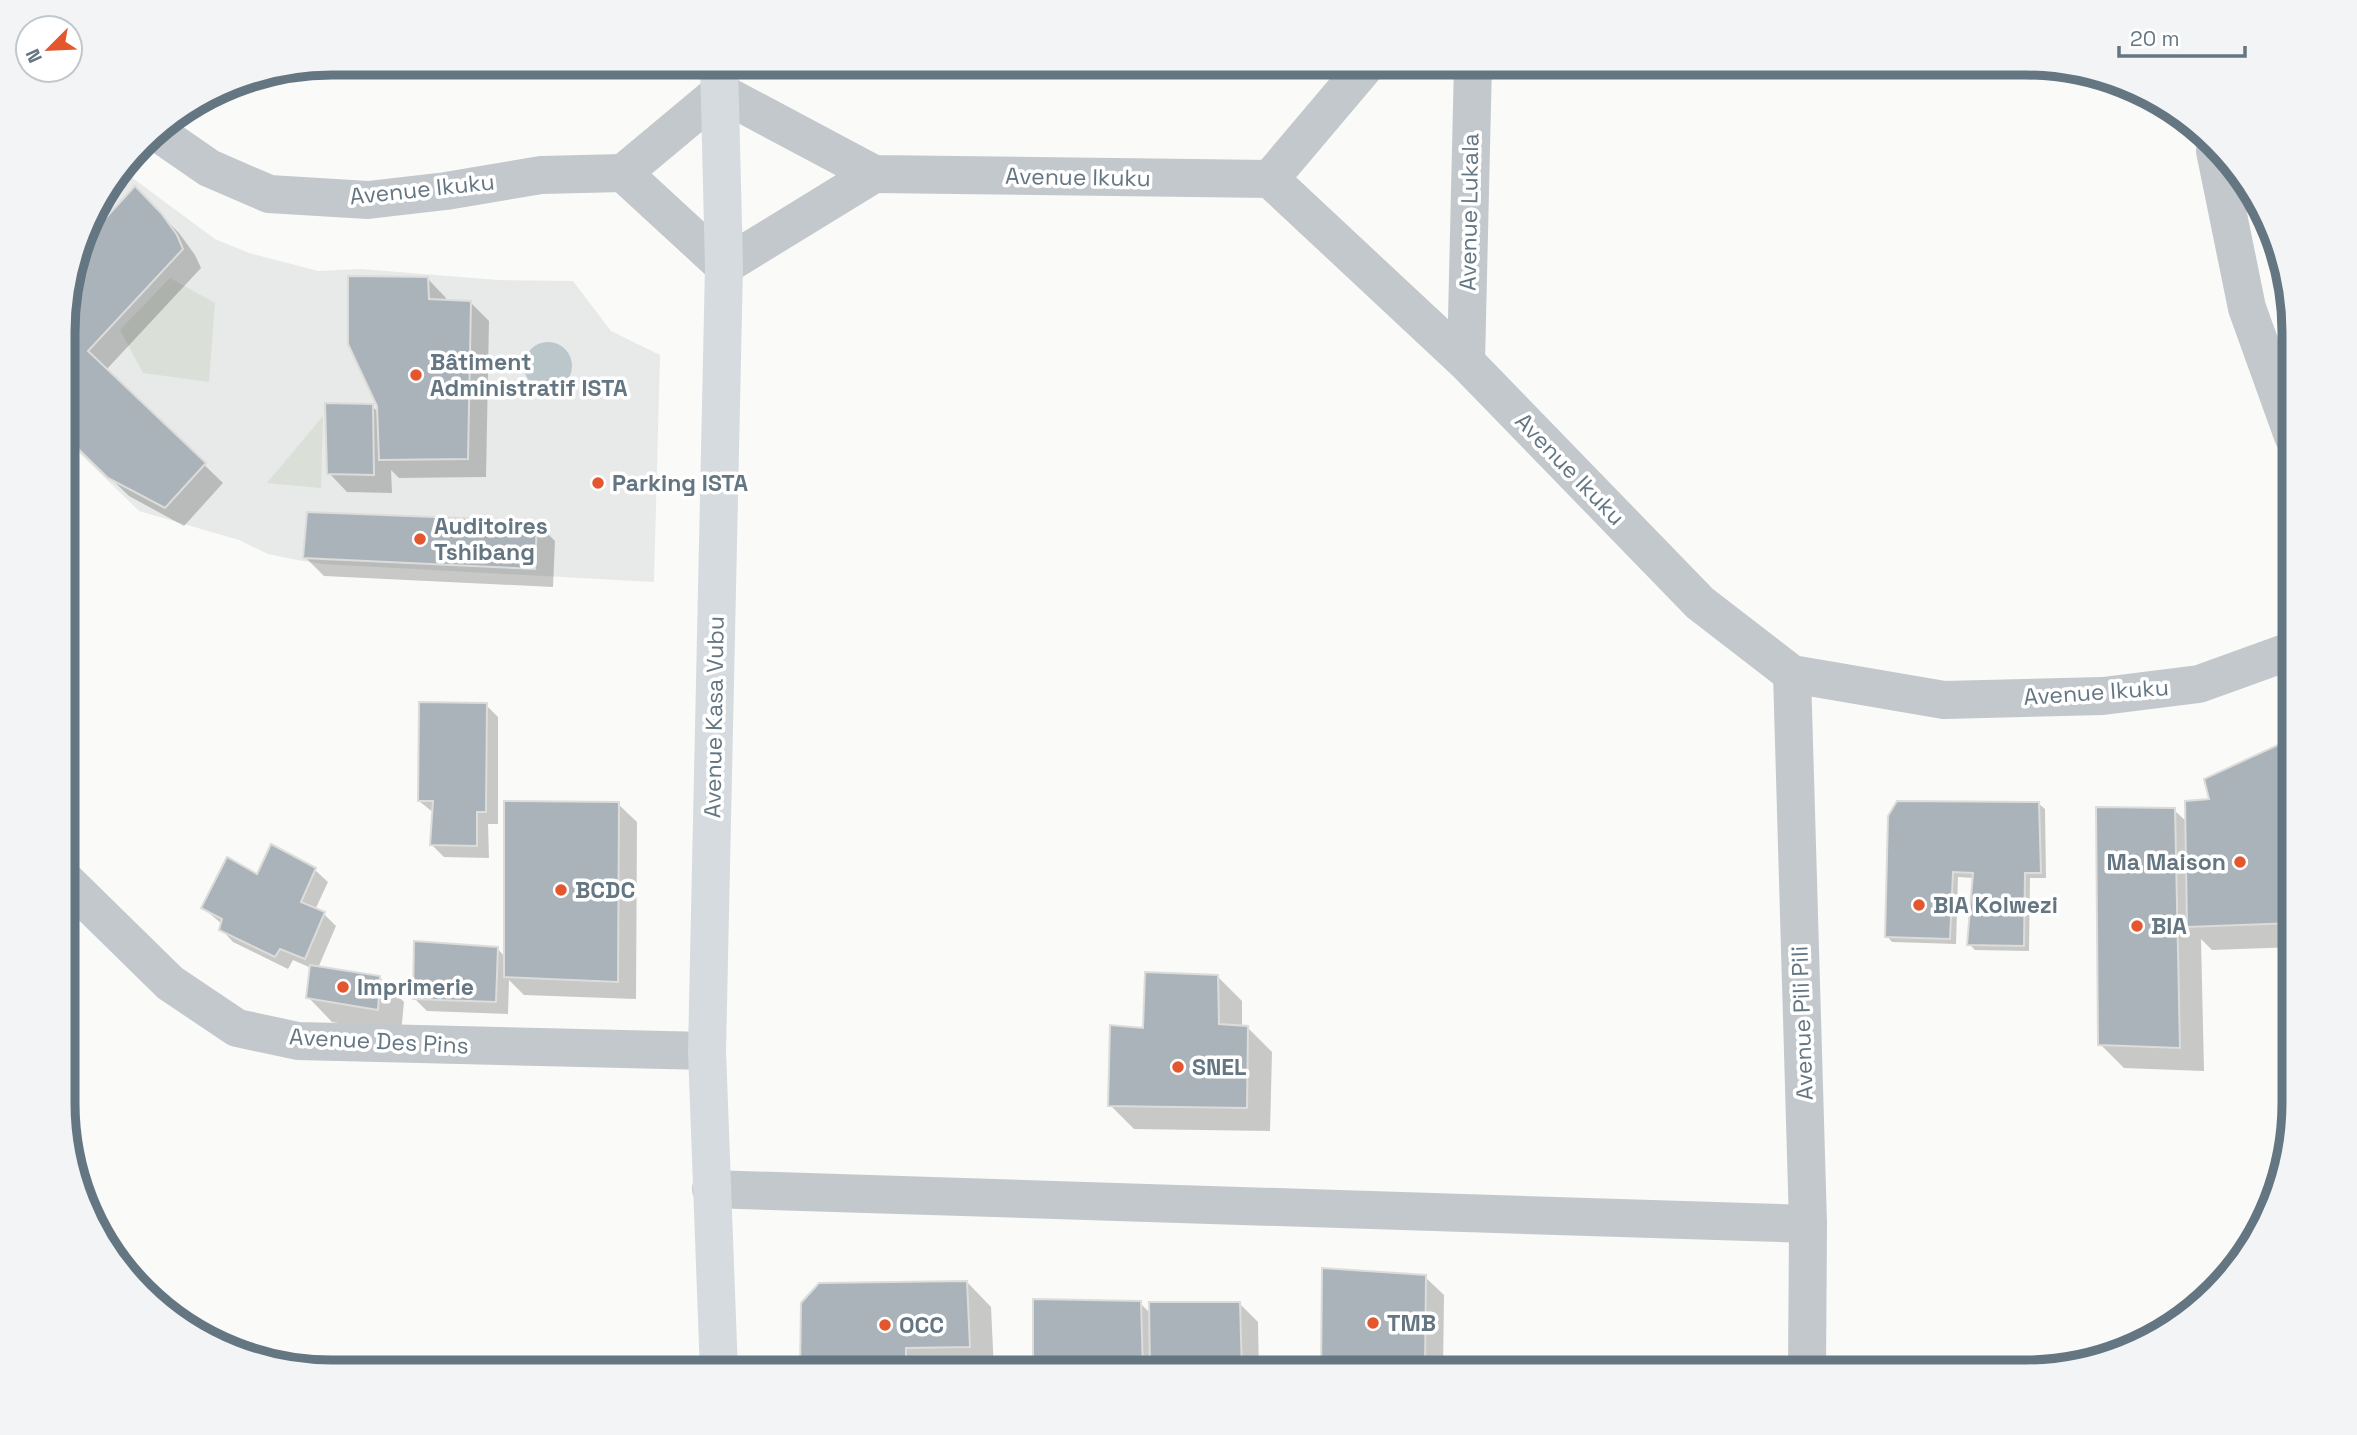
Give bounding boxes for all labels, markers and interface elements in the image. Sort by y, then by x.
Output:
north arrow [14,14,84,84]
scale bar [2119,14,2245,58]
text: 20 m [2130,25,2180,52]
text: N [20,45,48,67]
street label: Avenue Lukala [1453,133,1485,291]
street label: Avenue Ikuku [1005,161,1151,193]
street label: Avenue Ikuku [348,166,496,212]
place label: Bâtiment Administratif ISTA [430,347,628,403]
marker: Bâtiment Administratif ISTA [408,367,424,383]
street label: Avenue Ikuku [1509,406,1631,532]
place label: Parking ISTA [612,468,748,498]
marker: Parking ISTA [590,475,606,491]
place label: Auditoires Tshibang [434,511,548,567]
marker: Auditoires Tshibang [412,531,428,547]
street label: Avenue Kasa Vubu [697,616,731,818]
street label: Avenue Ikuku [2022,672,2170,712]
place label: Ma Maison [2107,847,2226,877]
marker: Ma Maison [2232,854,2248,870]
place label: BCDC [575,875,635,905]
marker: BCDC [553,882,569,898]
place label: BIA Kolwezi [1933,890,2058,920]
marker: BIA Kolwezi [1911,897,1927,913]
place label: BIA [2151,911,2187,941]
marker: BIA [2129,918,2145,934]
street label: Avenue Pili Pili [1784,945,1820,1101]
place label: Imprimerie [357,972,474,1002]
marker: Imprimerie [335,979,351,995]
street label: Avenue Des Pins [288,1021,470,1061]
place label: SNEL [1192,1052,1247,1082]
marker: SNEL [1170,1059,1186,1075]
place label: TMB [1387,1308,1436,1338]
place label: OCC [899,1310,944,1340]
marker: TMB [1365,1315,1381,1331]
marker: OCC [877,1317,893,1333]

